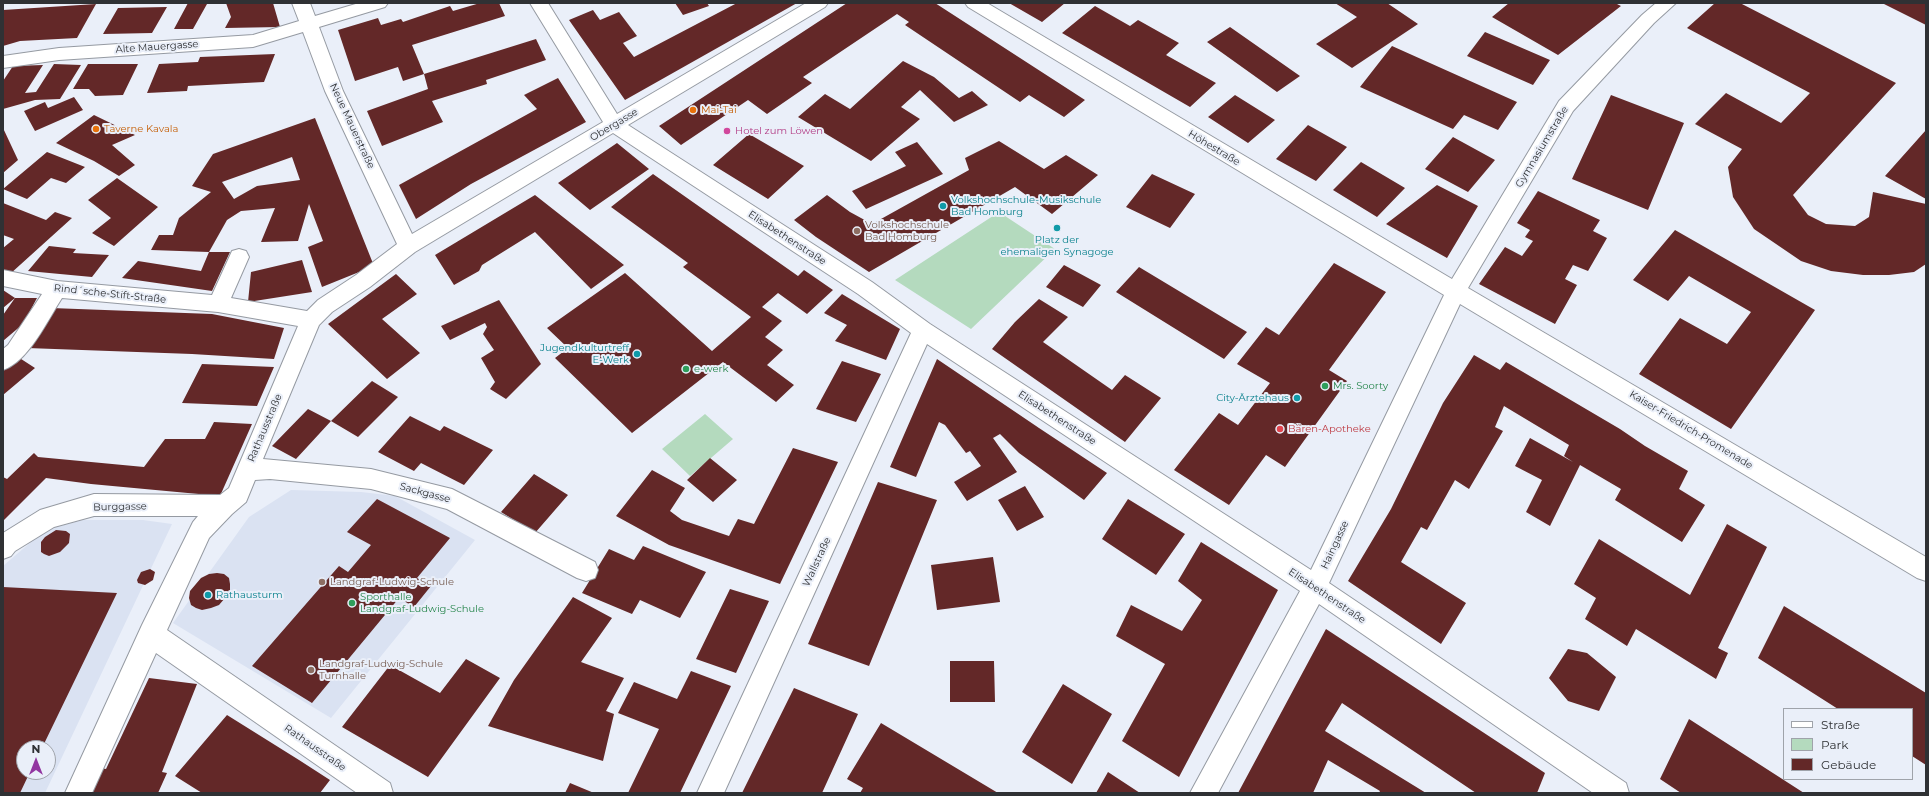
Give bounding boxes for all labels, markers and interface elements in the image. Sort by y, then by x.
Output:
street label: Alte Mauergasse [115,38,199,56]
street label: Neue Mauerstraße [327,81,377,171]
place label: Mai-Tai [701,104,737,116]
street label: Gymnasiumstraße [1513,104,1571,190]
marker: Mai-Tai [688,105,698,115]
street label: Obergasse [588,106,640,144]
place label: Taverne Kavala [104,123,178,135]
marker: Taverne Kavala [91,124,101,134]
place label: Hotel zum Löwen [735,125,823,137]
marker: Hotel zum Löwen [722,126,732,136]
street label: Höhestraße [1186,128,1242,168]
place label: Volkshochschule-Musikschule Bad Homburg [951,194,1101,218]
marker: Volkshochschule-Musikschule Bad Homburg [938,201,948,211]
street label: Elisabethenstraße [746,208,828,268]
place label: Volkshochschule Bad Homburg [865,219,949,242]
marker: Platz der ehemaligen Synagoge [1052,223,1062,233]
marker: Volkshochschule Bad Homburg [852,226,862,236]
place label: Platz der ehemaligen Synagoge [1000,234,1114,258]
street label: Rind´sche-Stift-Straße [53,282,167,306]
place label: Jugendkulturtreff E-Werk [540,342,629,366]
marker: Jugendkulturtreff E-Werk [632,349,642,359]
place label: e-werk [694,363,728,375]
marker: e-werk [681,364,691,374]
place label: Mrs. Soorty [1333,380,1388,392]
marker: Mrs. Soorty [1320,381,1330,391]
street label: Elisabethenstraße [1016,388,1098,448]
street label: Kaiser-Friedrich-Promenade [1627,388,1755,472]
street label: Rathausstraße [245,392,285,464]
place label: City-Ärztehaus [1216,392,1289,404]
marker: City-Ärztehaus [1292,393,1302,403]
place label: Bären-Apotheke [1288,423,1371,435]
marker: Bären-Apotheke [1275,424,1285,434]
street label: Sackgasse [398,480,452,506]
street label: Burggasse [93,501,147,513]
street label: Haingasse [1319,519,1351,571]
street label: Wallstraße [800,535,834,589]
street label: Elisabethenstraße [1286,566,1368,626]
place label: Landgraf-Ludwig-Schule [330,576,454,588]
marker: Landgraf-Ludwig-Schule [317,577,327,587]
place label: Rathausturm [216,589,283,601]
marker: Rathausturm [203,590,213,600]
place label: Sporthalle Landgraf-Ludwig-Schule [360,591,484,614]
marker: Sporthalle Landgraf-Ludwig-Schule [347,598,357,608]
place label: Landgraf-Ludwig-Schule Turnhalle [319,658,443,682]
marker: Landgraf-Ludwig-Schule Turnhalle [306,665,316,675]
legend [1783,708,1913,780]
text: Straße [1821,717,1860,732]
street label: Rathausstraße [282,722,348,774]
text: Park [1821,737,1848,752]
north arrow [16,740,56,780]
text: N [32,742,40,756]
text: Gebäude [1821,757,1876,772]

